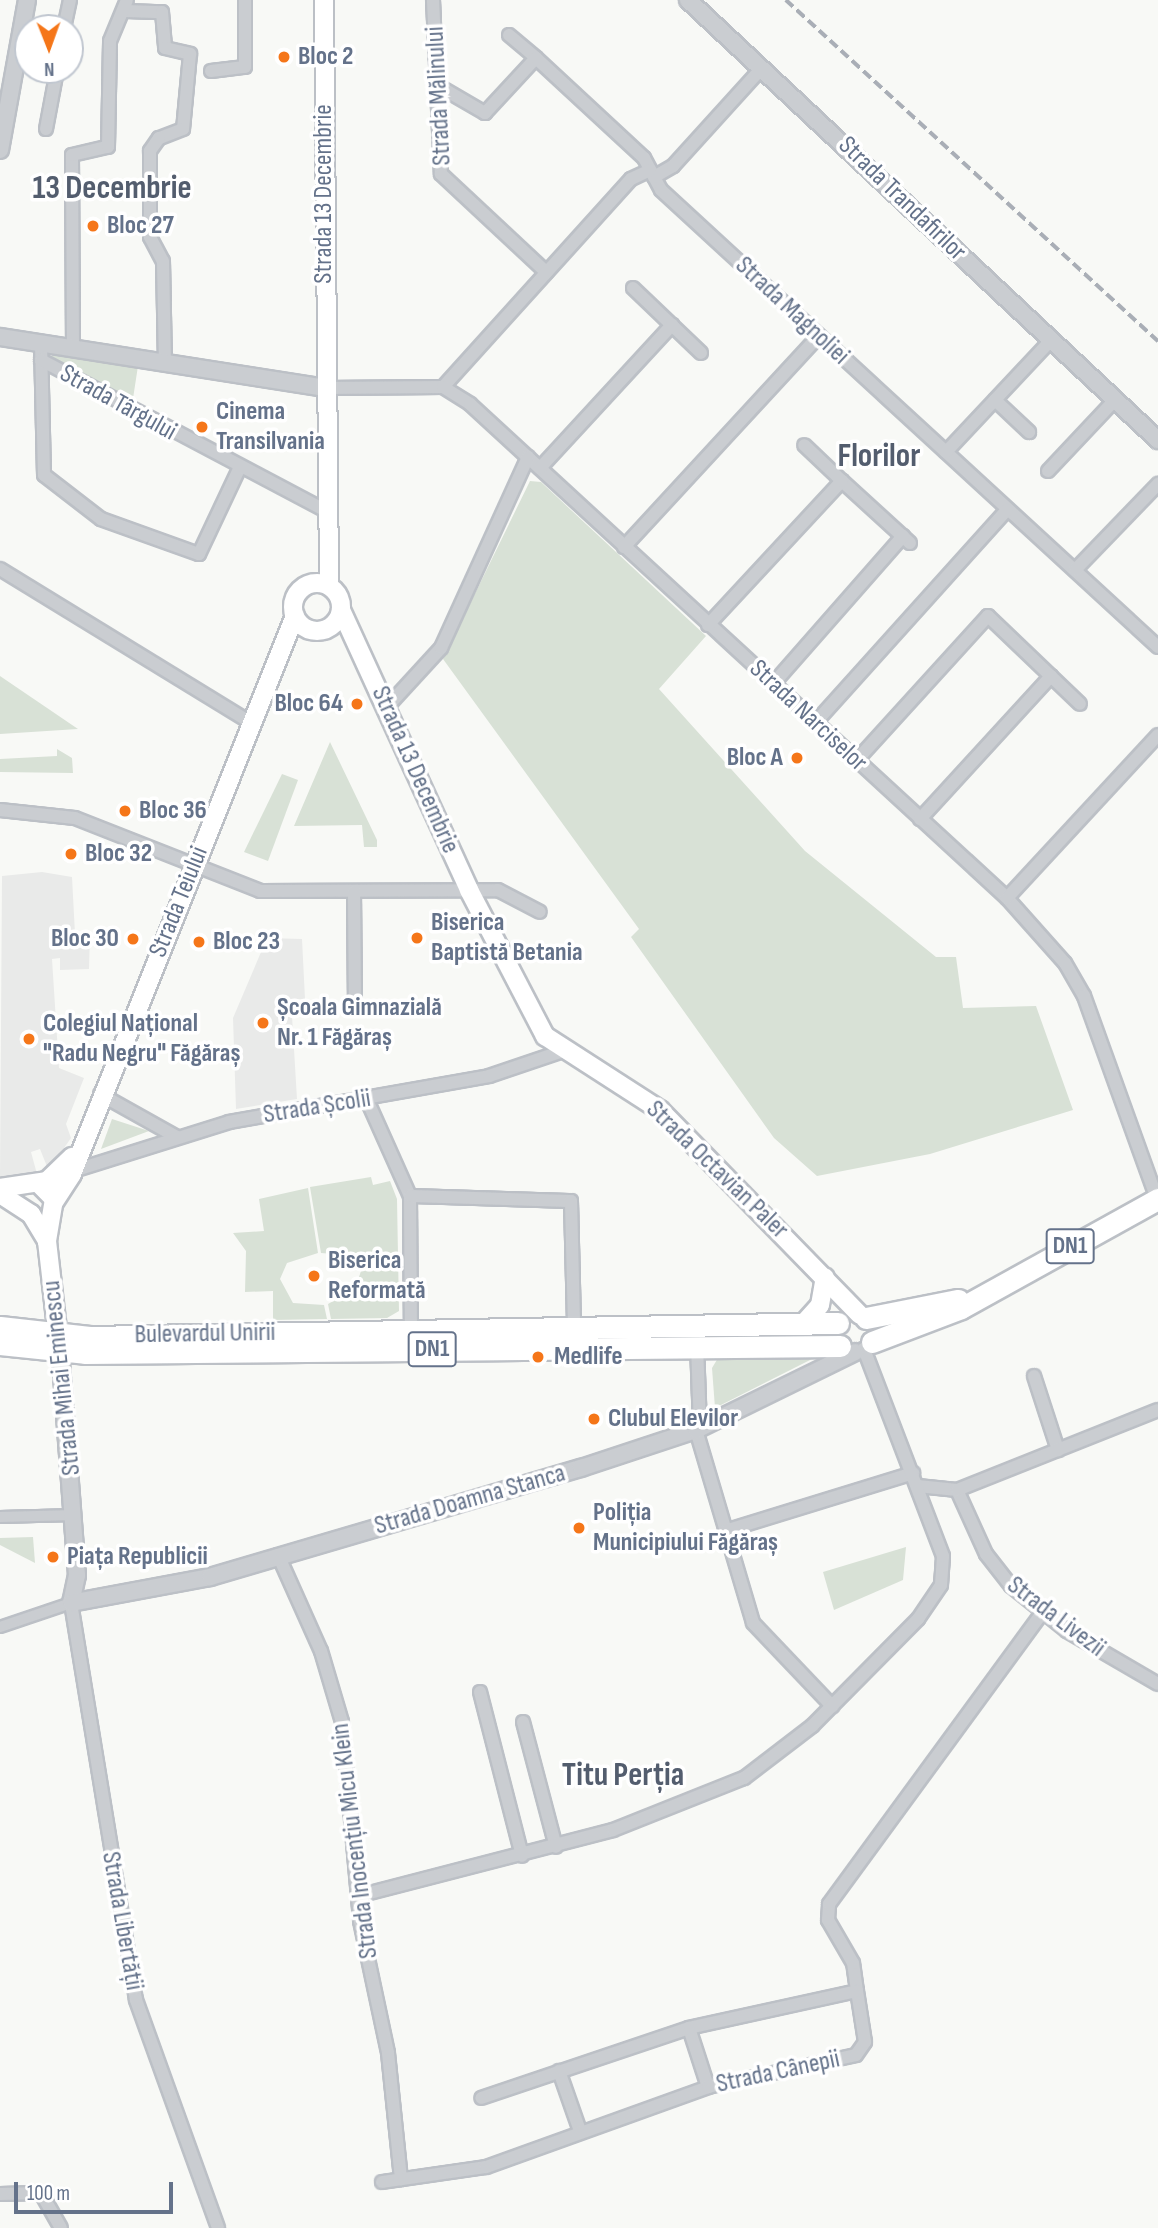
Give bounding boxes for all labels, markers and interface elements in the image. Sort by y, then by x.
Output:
north arrow [14,14,84,84]
street label: Strada Mălinului [420,26,458,166]
place label: Bloc 2 [298,41,353,73]
marker: Bloc 2 [276,49,292,65]
text: N [44,57,55,80]
street label: Strada 13 Decembrie [308,104,340,284]
street label: Strada Trandafirilor [832,130,972,268]
district label: 13 Decembrie [32,169,192,209]
place label: Bloc 27 [107,210,174,242]
marker: Bloc 27 [85,218,101,234]
street label: Strada Magnoliei [729,250,855,372]
street label: Strada Târgului [54,358,182,448]
place label: Cinema Transilvania [216,396,325,458]
marker: Cinema Transilvania [194,419,210,435]
district label: Florilor [838,437,920,477]
street label: Strada Narciselor [743,654,873,778]
street label: Strada 13 Decembrie [364,682,466,858]
place label: Bloc 64 [274,688,343,720]
marker: Bloc 64 [349,696,365,712]
place label: Bloc A [727,742,783,774]
marker: Bloc A [789,750,805,766]
place label: Bloc 36 [139,795,207,827]
marker: Bloc 36 [117,803,133,819]
place label: Bloc 32 [85,838,152,870]
street label: Strada Teiului [143,842,215,962]
marker: Bloc 32 [63,846,79,862]
place label: Biserica Baptistă Betania [431,907,583,968]
place label: Bloc 30 [51,923,119,955]
place label: Bloc 23 [213,926,280,958]
marker: Biserica Baptistă Betania [409,930,425,946]
marker: Bloc 30 [125,931,141,947]
marker: Bloc 23 [191,934,207,950]
place label: Școala Gimnazială Nr. 1 Făgăraș [277,992,442,1054]
place label: Colegiul Național "Radu Negru" Făgăraș [43,1008,240,1070]
marker: Școala Gimnazială Nr. 1 Făgăraș [255,1015,271,1031]
marker: Colegiul Național "Radu Negru" Făgăraș [21,1031,37,1047]
street label: Strada Școlii [261,1083,373,1131]
street label: Strada Octavian Paler [639,1094,795,1246]
road number: DN1 [1046,1226,1094,1266]
place label: Biserica Reformată [328,1245,426,1306]
marker: Biserica Reformată [306,1268,322,1284]
street label: Strada Mihai Eminescu [36,1279,88,1477]
street label: Bulevardul Unirii [134,1317,276,1351]
road number: DN1 [408,1329,457,1370]
place label: Medlife [554,1341,623,1373]
marker: Medlife [528,1347,548,1367]
place label: Clubul Elevilor [608,1403,738,1435]
marker: Clubul Elevilor [586,1411,602,1427]
street label: Strada Doamna Stanca [371,1458,569,1542]
place label: Poliția Municipiului Făgăraș [593,1497,778,1558]
marker: Poliția Municipiului Făgăraș [571,1520,587,1536]
place label: Piața Republicii [67,1541,208,1573]
marker: Piața Republicii [45,1549,61,1565]
street label: Strada Livezii [1001,1570,1111,1664]
street label: Strada Inocențiu Micu Klein [325,1722,385,1960]
district label: Titu Perția [562,1756,684,1796]
street label: Strada Libertății [94,1849,150,1993]
street label: Strada Cânepii [713,2044,843,2100]
scale bar [18,2168,177,2212]
text: 100 m [27,2181,70,2206]

